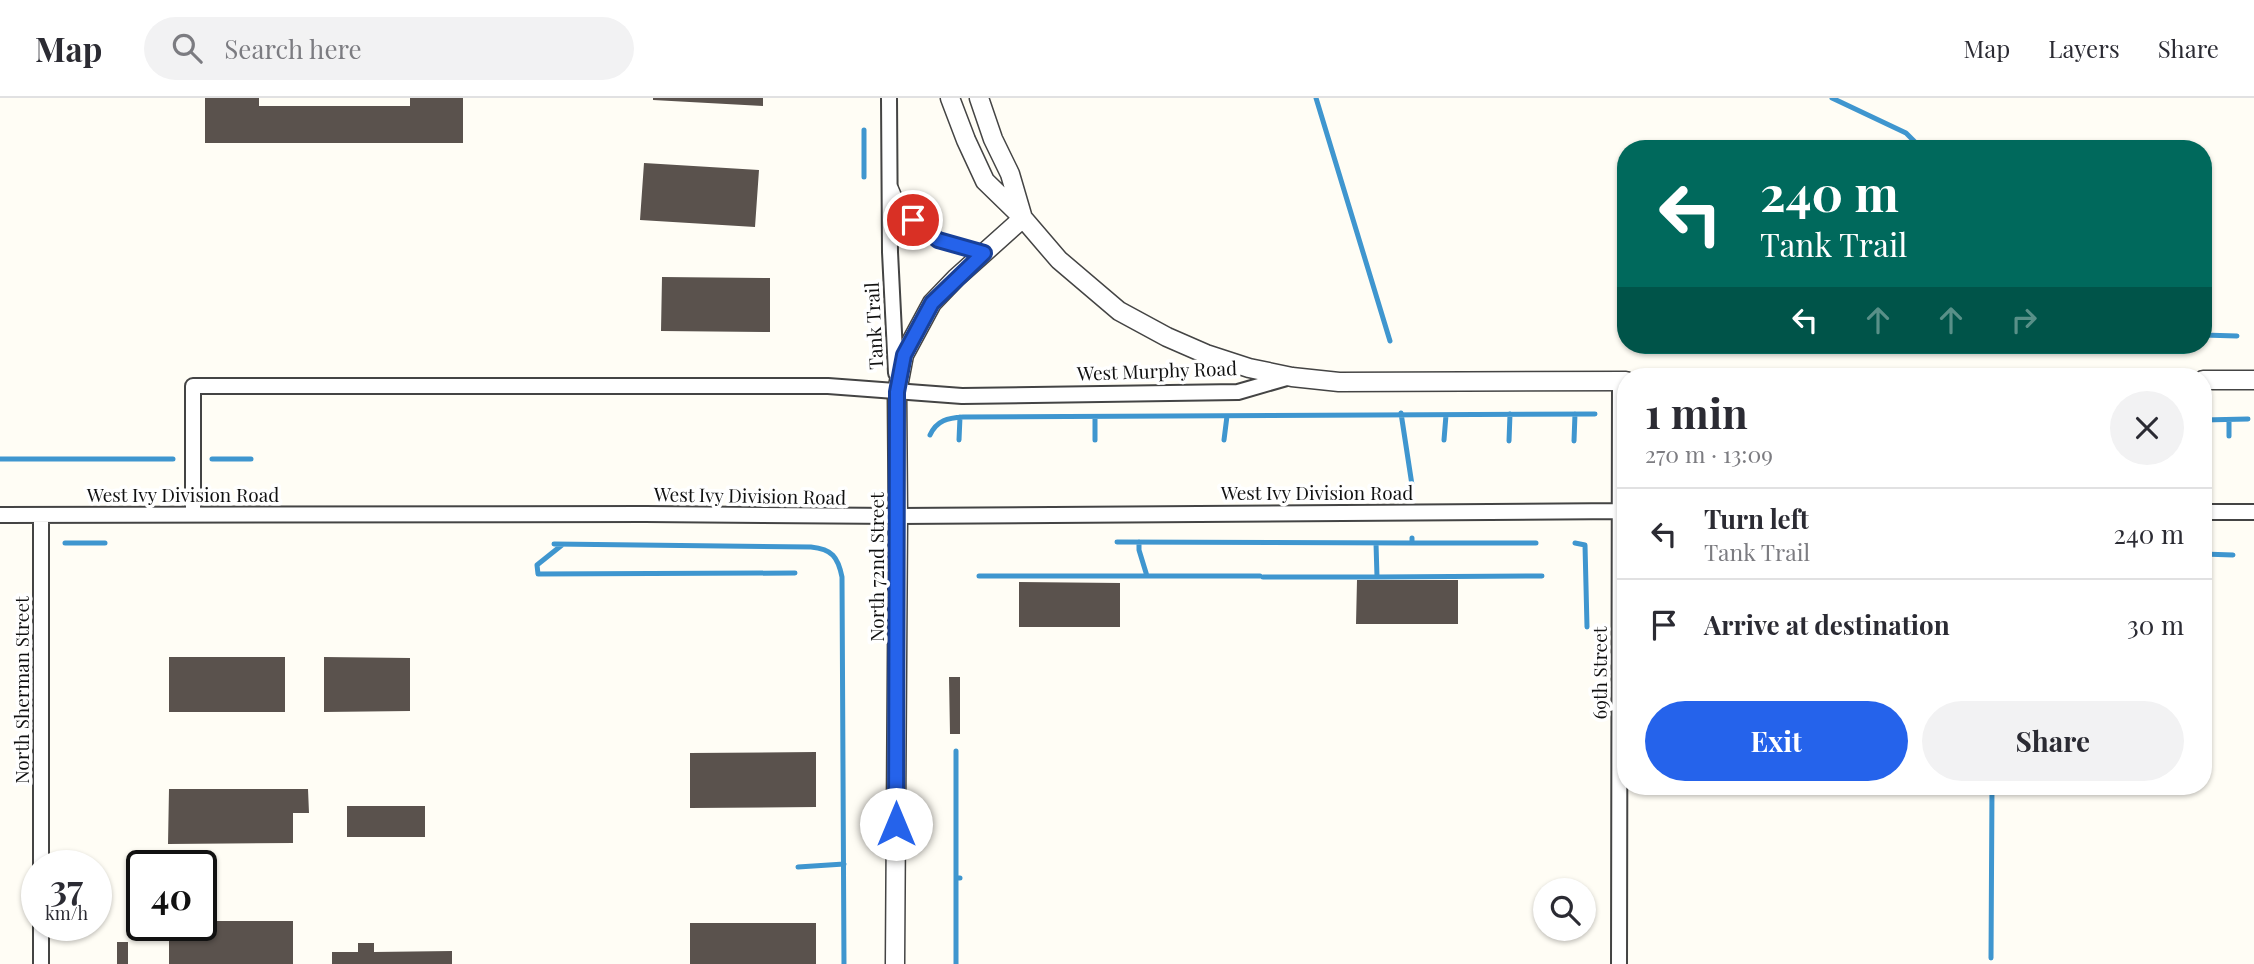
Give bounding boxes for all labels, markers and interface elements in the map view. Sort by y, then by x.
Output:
search box [144,17,634,80]
text: Map [35,26,102,70]
icon: search [168,29,206,67]
text: Search here [224,31,362,66]
text: Map [1964,32,2010,64]
text: Layers [2048,32,2120,64]
text: Share [2158,32,2219,64]
text: 240 m [1760,159,1899,224]
icon: left [1645,168,1736,259]
pin [883,190,943,250]
icon: arrive [894,201,932,239]
text: Tank Trail [1760,222,1907,265]
street label: Tank Trail [858,281,888,370]
icon: left [1786,301,1824,339]
icon: ahead [1859,301,1897,339]
icon: ahead [1932,301,1970,339]
icon: right [2005,301,2043,339]
street label: West Murphy Road [1076,354,1237,386]
text: 1 min [1645,384,1748,440]
button: close [2110,391,2184,465]
text: 270 m · 13:09 [1645,438,1773,469]
street label: West Ivy Division Road [1220,479,1413,505]
street label: West Ivy Division Road [653,480,846,510]
street label: West Ivy Division Road [86,481,279,507]
street label: North 72nd Street [863,492,889,642]
text: Turn left [1704,501,1809,536]
icon: left [1645,515,1683,553]
text: 240 m [2114,516,2184,551]
text: Tank Trail [1704,536,1810,567]
street label: North Sherman Street [8,596,34,784]
icon: arrive [1645,606,1683,644]
text: Arrive at destination [1704,607,1950,642]
text: 30 m [2127,607,2184,642]
street label: 69th Street [1586,626,1612,720]
button: Exit [1645,701,1908,781]
button: Share [1922,701,2184,781]
position arrow [859,787,933,861]
speed limit sign: 40 [126,850,217,941]
text: 37 [50,863,83,910]
map controls [1533,878,1596,941]
button: search [1533,878,1596,941]
text: km/h [45,901,88,925]

